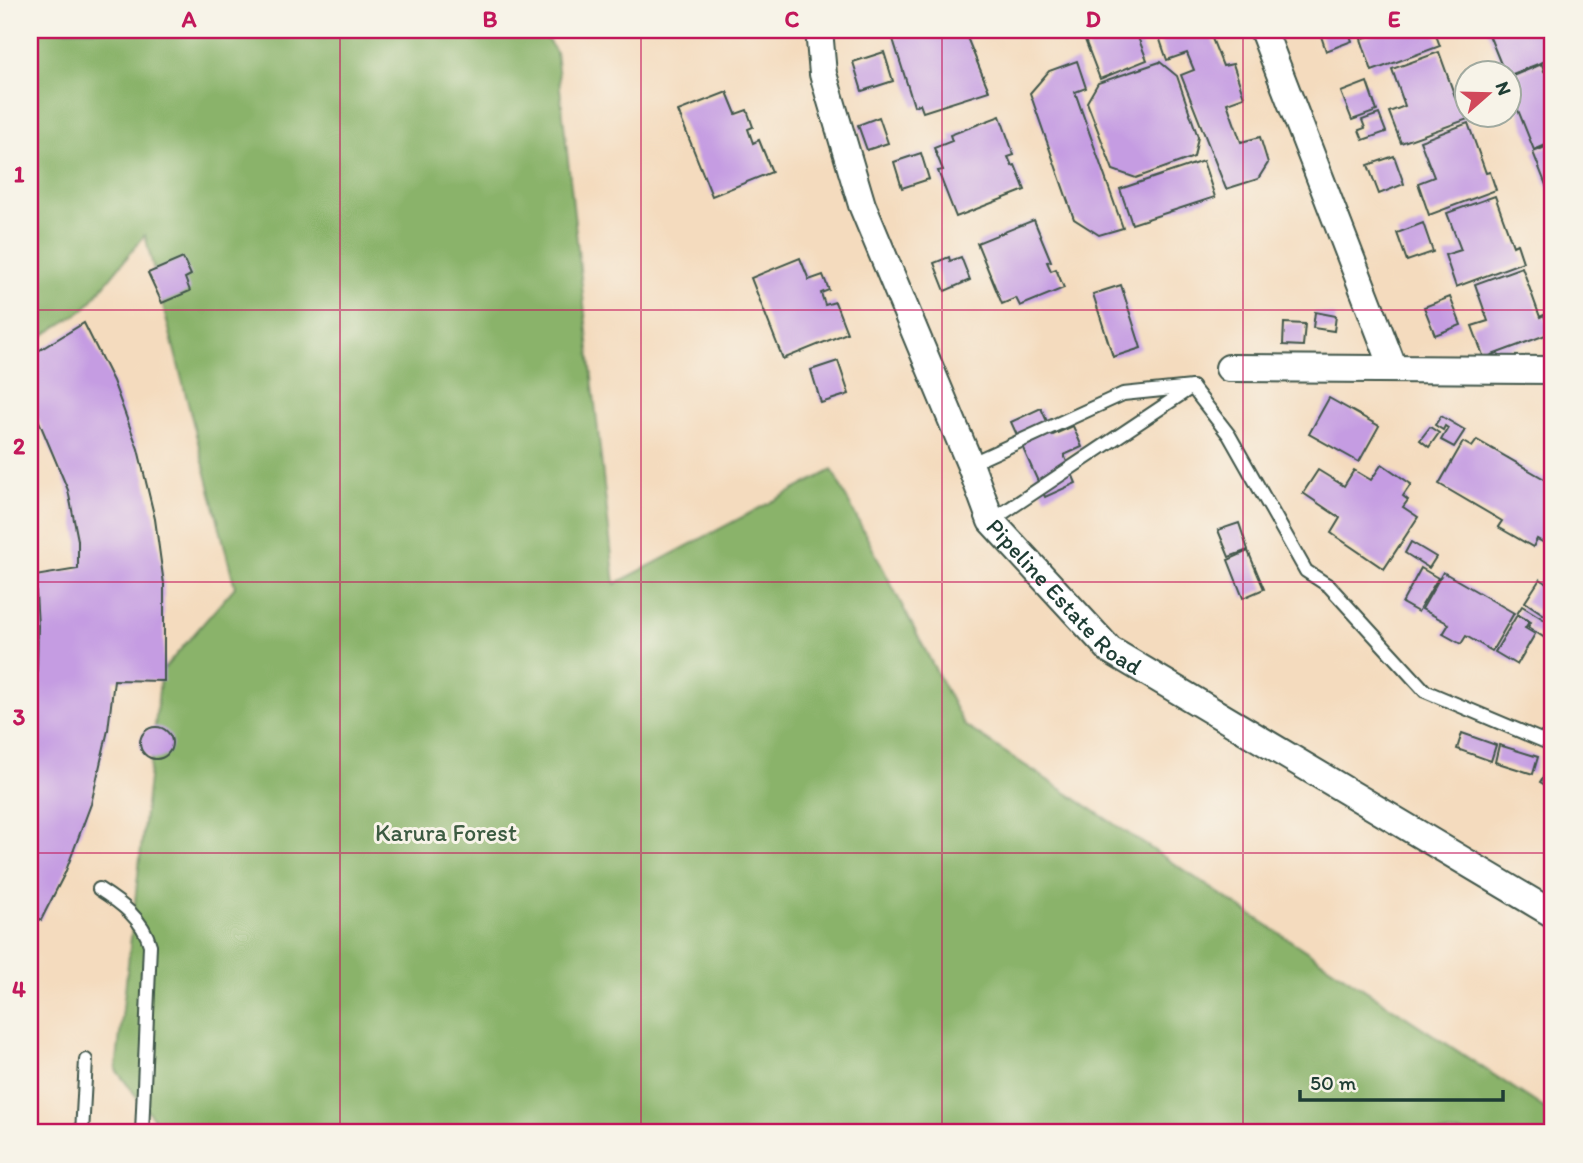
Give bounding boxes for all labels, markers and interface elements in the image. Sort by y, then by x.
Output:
text: A [181,5,197,33]
text: B [483,5,498,33]
text: C [785,5,800,33]
text: D [1085,5,1101,33]
text: E [1388,5,1401,33]
north arrow [1454,60,1524,130]
text: N [1491,78,1517,98]
text: 1 [14,160,25,188]
text: 2 [13,432,26,460]
street label: Pipeline Estate Road [981,512,1148,680]
text: 3 [13,703,26,731]
park label: Karura Forest [375,818,517,847]
text: 4 [12,975,26,1003]
scale bar [1300,1058,1502,1102]
text: 50 m [1310,1070,1357,1095]

